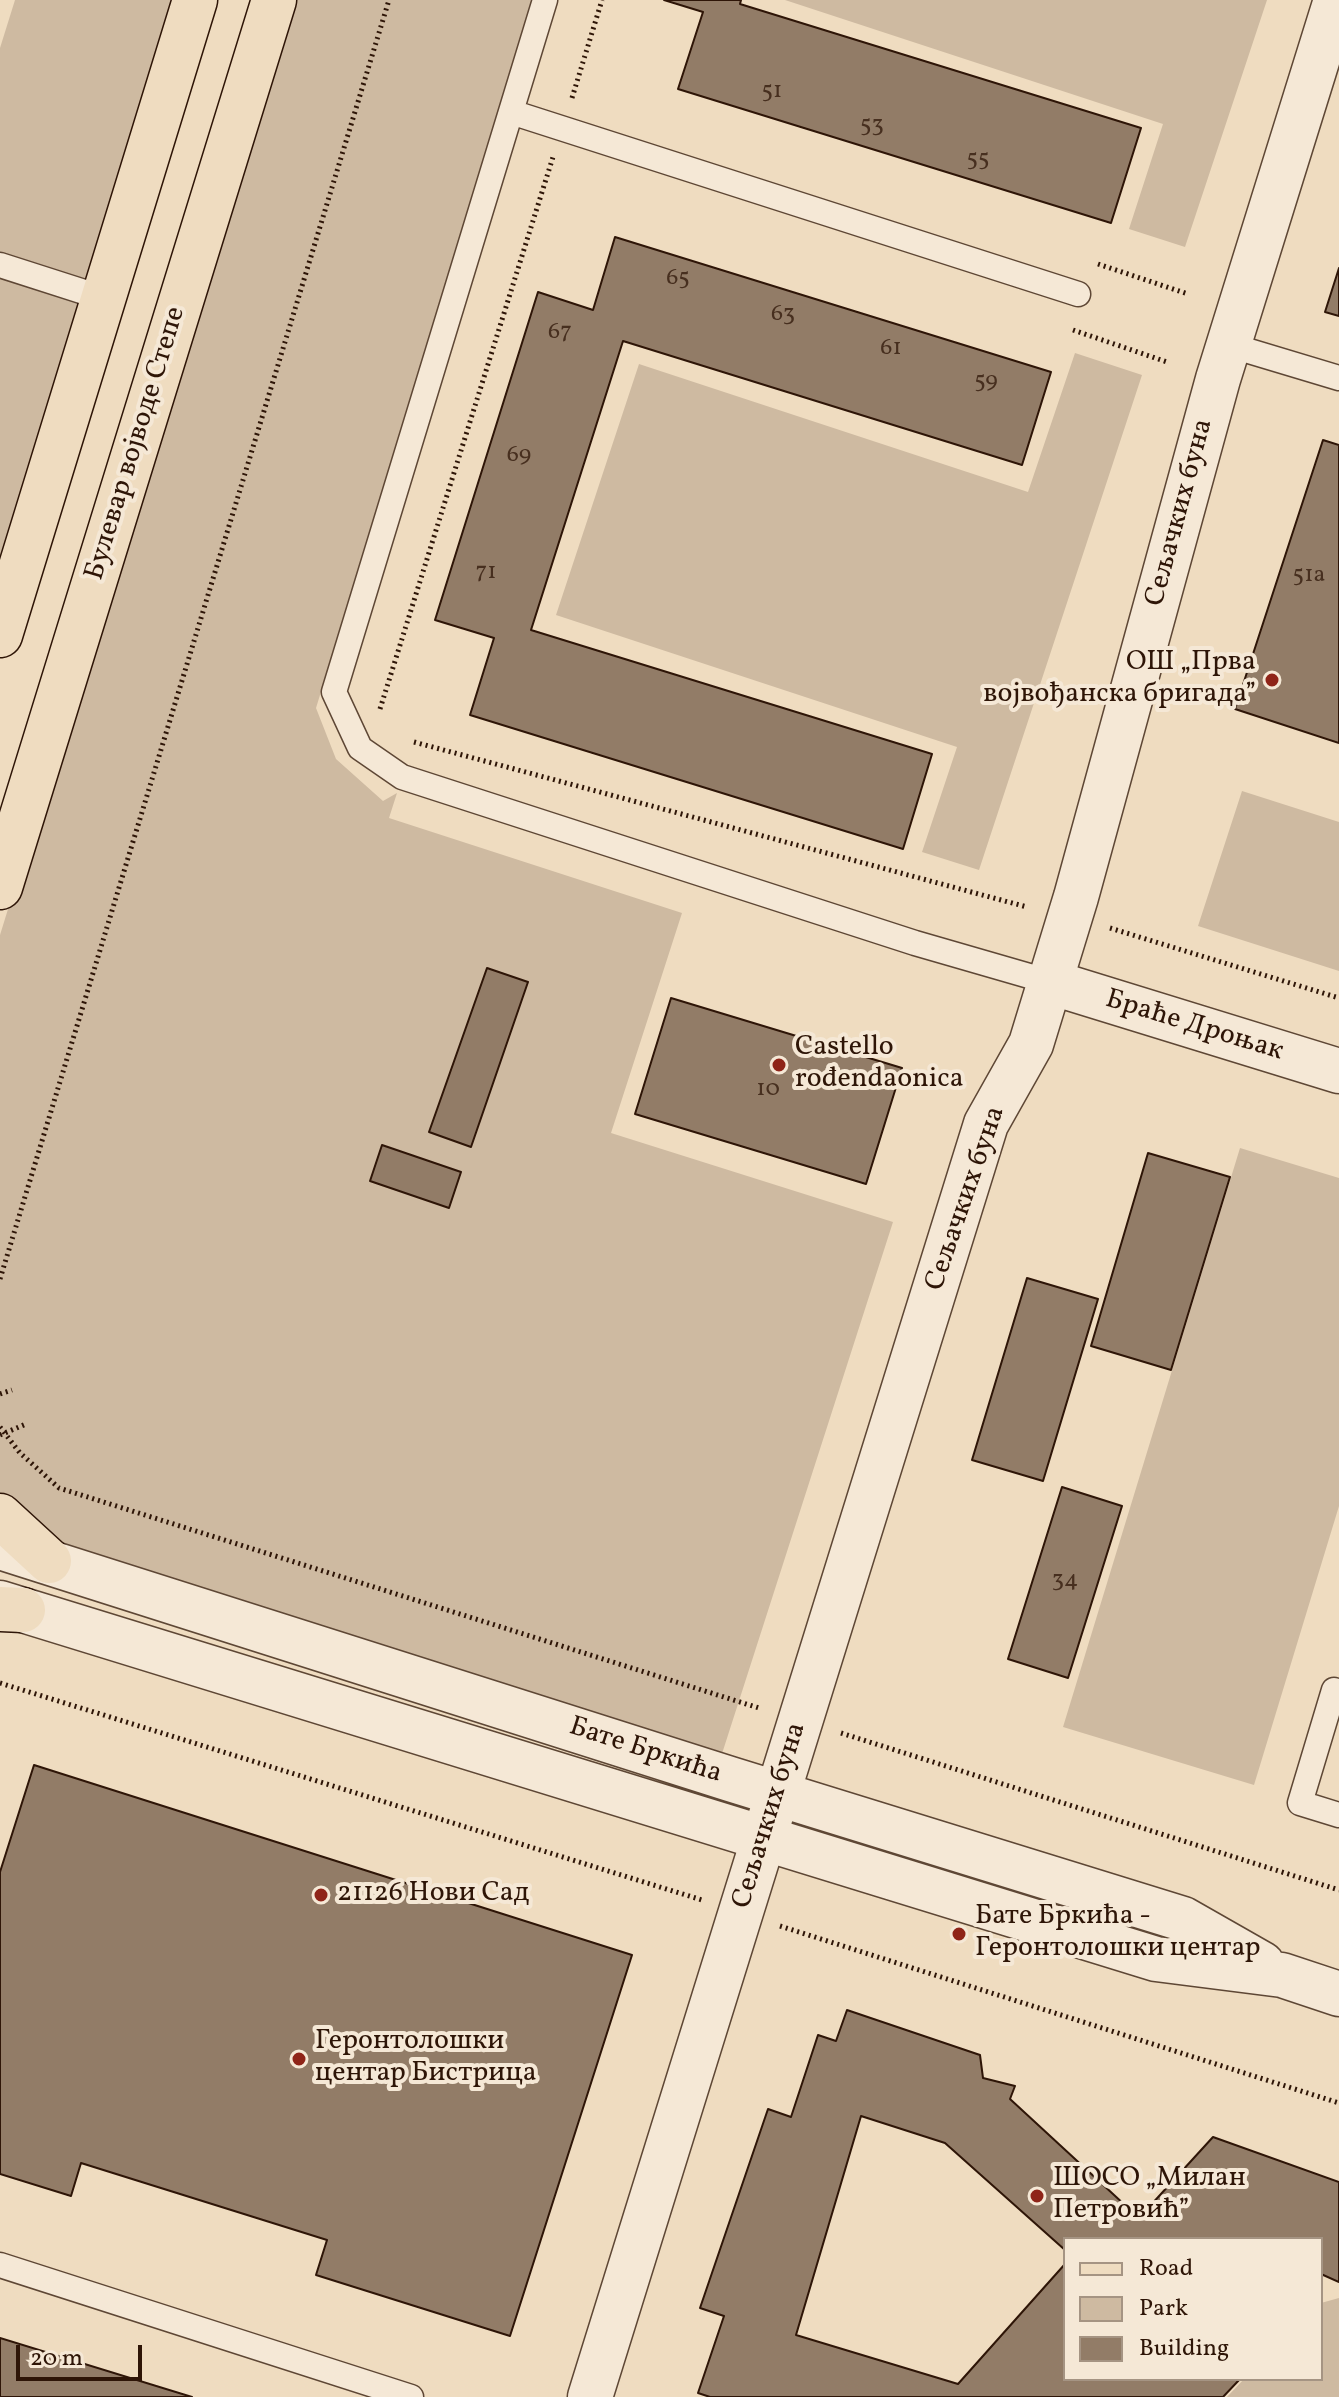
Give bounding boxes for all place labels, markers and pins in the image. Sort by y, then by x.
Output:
place label: ОШ „Прва војвођанска бригада” [983,647,1256,713]
marker: ОШ „Прва војвођанска бригада” [1263,671,1281,689]
place label: Castello rođendaonica [795,1032,964,1098]
marker: Castello rođendaonica [770,1056,788,1074]
place label: 21126 Нови Сад [337,1878,529,1912]
marker: 21126 Нови Сад [312,1886,330,1904]
place label: Бате Бркића - Геронтолошки центар [975,1901,1261,1967]
marker: Бате Бркића - Геронтолошки центар [950,1925,968,1943]
place label: Геронтолошки центар Бистрица [315,2026,537,2092]
marker: Геронтолошки центар Бистрица [290,2050,308,2068]
place label: ШОСО „Милан Петровић” [1053,2163,1246,2229]
marker: ШОСО „Милан Петровић” [1028,2187,1046,2205]

